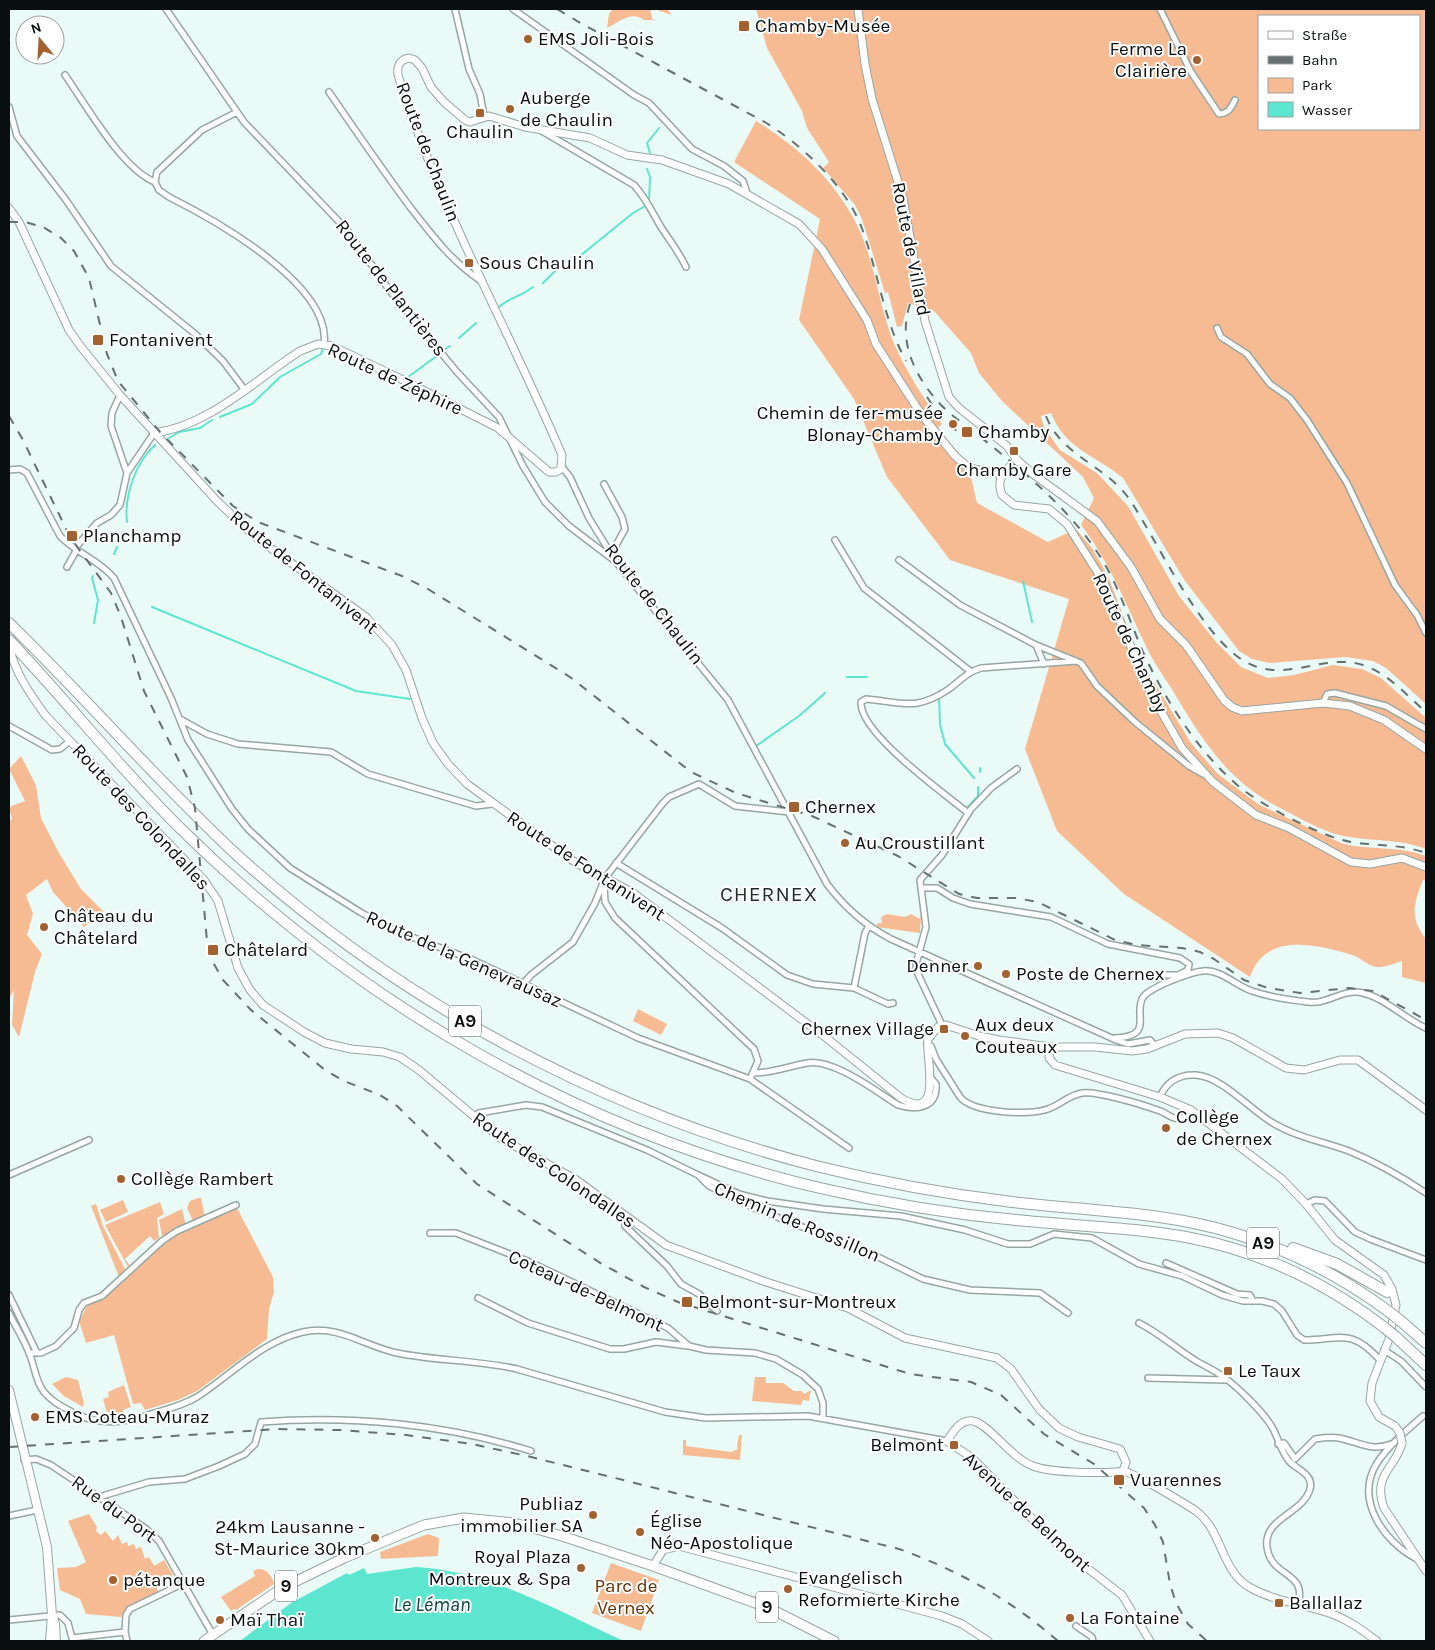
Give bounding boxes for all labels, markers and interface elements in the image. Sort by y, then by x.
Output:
north arrow [15,15,65,65]
place label: Chamby-Musée [755,15,890,37]
legend [1258,15,1420,130]
text: N [29,18,44,38]
marker: Chamby-Musée [737,19,751,33]
text: Straße [1302,26,1347,44]
place label: EMS Joli-Bois [538,28,654,50]
marker: EMS Joli-Bois [522,33,534,45]
place label: Ferme La Clairière [1110,38,1187,82]
text: Bahn [1302,51,1338,69]
marker: Ferme La Clairière [1191,54,1203,66]
text: Park [1302,76,1332,94]
street label: Route de Chaulin [391,79,465,225]
place label: Auberge de Chaulin [520,87,613,131]
text: Wasser [1302,101,1353,119]
marker: Auberge de Chaulin [504,103,516,115]
marker: Chaulin [474,107,486,119]
place label: Chaulin [446,121,514,143]
street label: Route de Villard [887,180,935,318]
street label: Route de Plantières [331,215,451,361]
place label: Sous Chaulin [479,252,594,274]
marker: Sous Chaulin [463,257,475,269]
place label: Fontanivent [109,329,213,351]
marker: Fontanivent [91,333,105,347]
street label: Route de Zéphire [324,338,466,420]
place label: Chemin de fer-musée Blonay-Chamby [757,402,943,446]
marker: Chemin de fer-musée Blonay-Chamby [947,418,959,430]
place label: Chamby [978,421,1050,443]
marker: Chamby [960,425,974,439]
marker: Chamby Gare [1008,445,1020,457]
place label: Chamby Gare [956,459,1072,481]
street label: Route de Fontanivent [225,505,383,639]
place label: Planchamp [83,525,181,547]
marker: Planchamp [65,529,79,543]
street label: Route de Chaulin [600,539,708,669]
street label: Route de Chamby [1088,570,1172,717]
street label: Route des Colondalles [68,739,214,895]
place label: Chernex [805,796,876,818]
marker: Chernex [787,800,801,814]
street label: Route de Fontanivent [503,807,669,925]
place label: Au Croustillant [855,832,985,854]
marker: Au Croustillant [839,837,851,849]
district label: CHERNEX [720,882,818,906]
place label: Château du Châtelard [54,905,154,949]
street label: Route de la Genevrausaz [363,906,565,1012]
marker: Château du Châtelard [38,921,50,933]
place label: Châtelard [224,939,308,961]
marker: Châtelard [206,943,220,957]
place label: Denner [906,955,968,977]
marker: Denner [972,960,984,972]
place label: Poste de Chernex [1016,963,1165,985]
marker: Poste de Chernex [1000,968,1012,980]
road number: A9 [449,1006,481,1036]
place label: Aux deux Couteaux [975,1014,1057,1058]
place label: Chernex Village [801,1018,934,1040]
marker: Chernex Village [938,1023,950,1035]
marker: Aux deux Couteaux [959,1030,971,1042]
place label: Collège de Chernex [1176,1106,1272,1150]
street label: Route des Colondalles [468,1107,640,1233]
marker: Collège de Chernex [1160,1122,1172,1134]
place label: Collège Rambert [131,1168,273,1190]
marker: Collège Rambert [115,1173,127,1185]
street label: Chemin de Rossillon [711,1177,883,1267]
road number: A9 [1247,1228,1279,1258]
street label: Coteau-de-Belmont [505,1245,667,1337]
place label: Belmont-sur-Montreux [698,1291,896,1313]
marker: Belmont-sur-Montreux [680,1295,694,1309]
place label: Le Taux [1238,1360,1301,1382]
marker: Le Taux [1222,1365,1234,1377]
place label: EMS Coteau-Muraz [45,1406,209,1428]
marker: EMS Coteau-Muraz [29,1411,41,1423]
place label: Belmont [870,1434,944,1456]
marker: Belmont [948,1439,960,1451]
street label: Avenue de Belmont [959,1447,1095,1577]
place label: Vuarennes [1130,1469,1222,1491]
street label: Rue du Port [67,1471,161,1547]
marker: Vuarennes [1112,1473,1126,1487]
place label: Publiaz immobilier SA [460,1493,583,1537]
marker: Publiaz immobilier SA [587,1509,599,1521]
place label: Église Néo-Apostolique [650,1509,793,1554]
place label: 24km Lausanne - St-Maurice 30km [214,1516,365,1560]
marker: Église Néo-Apostolique [634,1526,646,1538]
marker: 24km Lausanne - St-Maurice 30km [369,1532,381,1544]
place label: Royal Plaza Montreux & Spa [429,1546,571,1590]
marker: Royal Plaza Montreux & Spa [575,1562,587,1574]
place label: Evangelisch Reformierte Kirche [798,1567,960,1611]
place label: pétanque [123,1569,205,1591]
road number: 9 [275,1570,297,1602]
marker: pétanque [107,1574,119,1586]
park label: Parc de Vernex [594,1575,658,1619]
marker: Evangelisch Reformierte Kirche [782,1583,794,1595]
road number: 9 [756,1591,778,1622]
place label: Ballallaz [1289,1592,1362,1614]
water label: Le Léman [393,1593,471,1616]
marker: Ballallaz [1273,1597,1285,1609]
place label: La Fontaine [1080,1607,1180,1629]
place label: Maï Thaï [230,1609,304,1631]
marker: La Fontaine [1064,1612,1076,1624]
marker: Maï Thaï [214,1614,226,1626]

